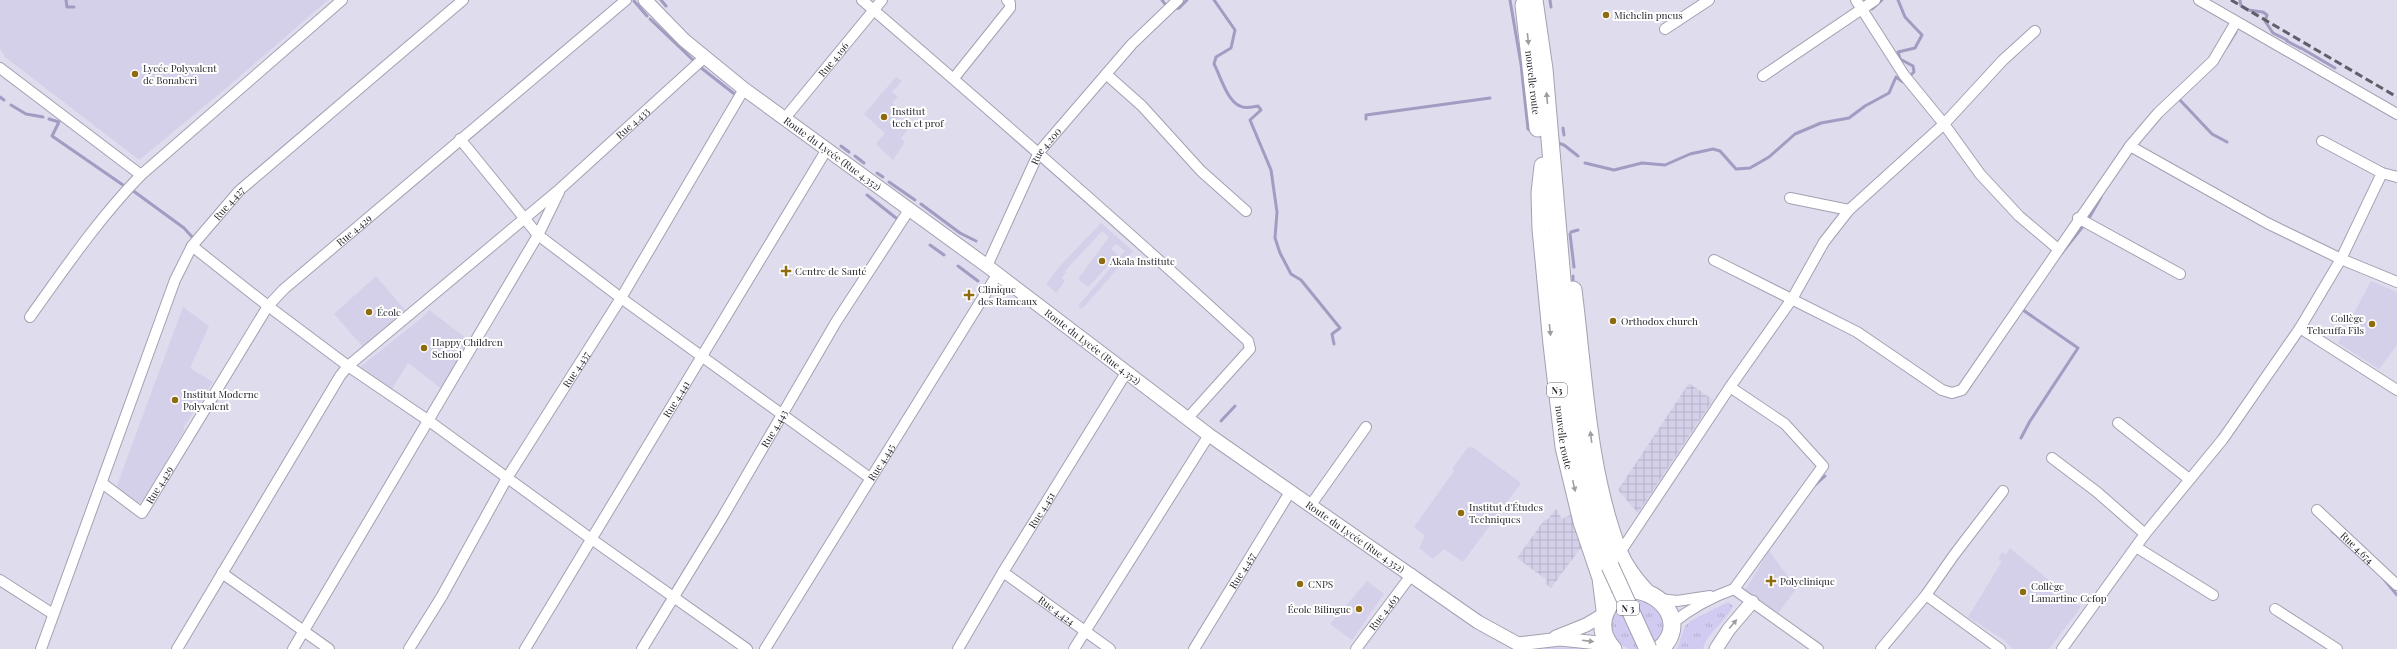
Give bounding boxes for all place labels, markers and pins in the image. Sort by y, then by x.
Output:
place label: Michelin pneus [1614,8,1683,22]
marker: Michelin pneus [1601,10,1611,20]
place label: Lycée Polyvalent de Bonaberi [143,61,217,87]
marker: Lycée Polyvalent de Bonaberi [130,69,140,79]
place label: Institut tech et prof [892,104,944,130]
marker: Institut tech et prof [879,112,889,122]
place label: Akala Institute [1109,254,1175,268]
marker: Akala Institute [1097,256,1107,266]
place label: Centre de Santé [795,264,867,278]
marker: Centre de Santé [780,265,792,277]
place label: Clinique des Rameaux [978,282,1038,308]
marker: Clinique des Rameaux [963,289,975,301]
place label: École [377,305,401,319]
marker: École [364,307,374,317]
place label: Collège Tcheuffa Fils [2307,311,2364,337]
place label: Orthodox church [1621,314,1698,328]
marker: Orthodox church [1608,316,1618,326]
marker: Collège Tcheuffa Fils [2367,319,2377,329]
place label: Happy Children School [432,335,503,361]
marker: Happy Children School [419,343,429,353]
place label: Institut Moderne Polyvalent [183,387,259,413]
marker: Institut Moderne Polyvalent [170,395,180,405]
place label: Institut d'Études Techniques [1469,500,1543,526]
marker: Institut d'Études Techniques [1456,508,1466,518]
place label: Polyclinique [1780,574,1835,588]
marker: Polyclinique [1765,575,1777,587]
place label: CNPS [1308,577,1333,591]
marker: CNPS [1295,579,1305,589]
place label: Collège Lamartine Cefop [2031,579,2107,605]
marker: Collège Lamartine Cefop [2018,587,2028,597]
place label: École Bilingue [1287,602,1351,616]
marker: École Bilingue [1354,604,1364,614]

